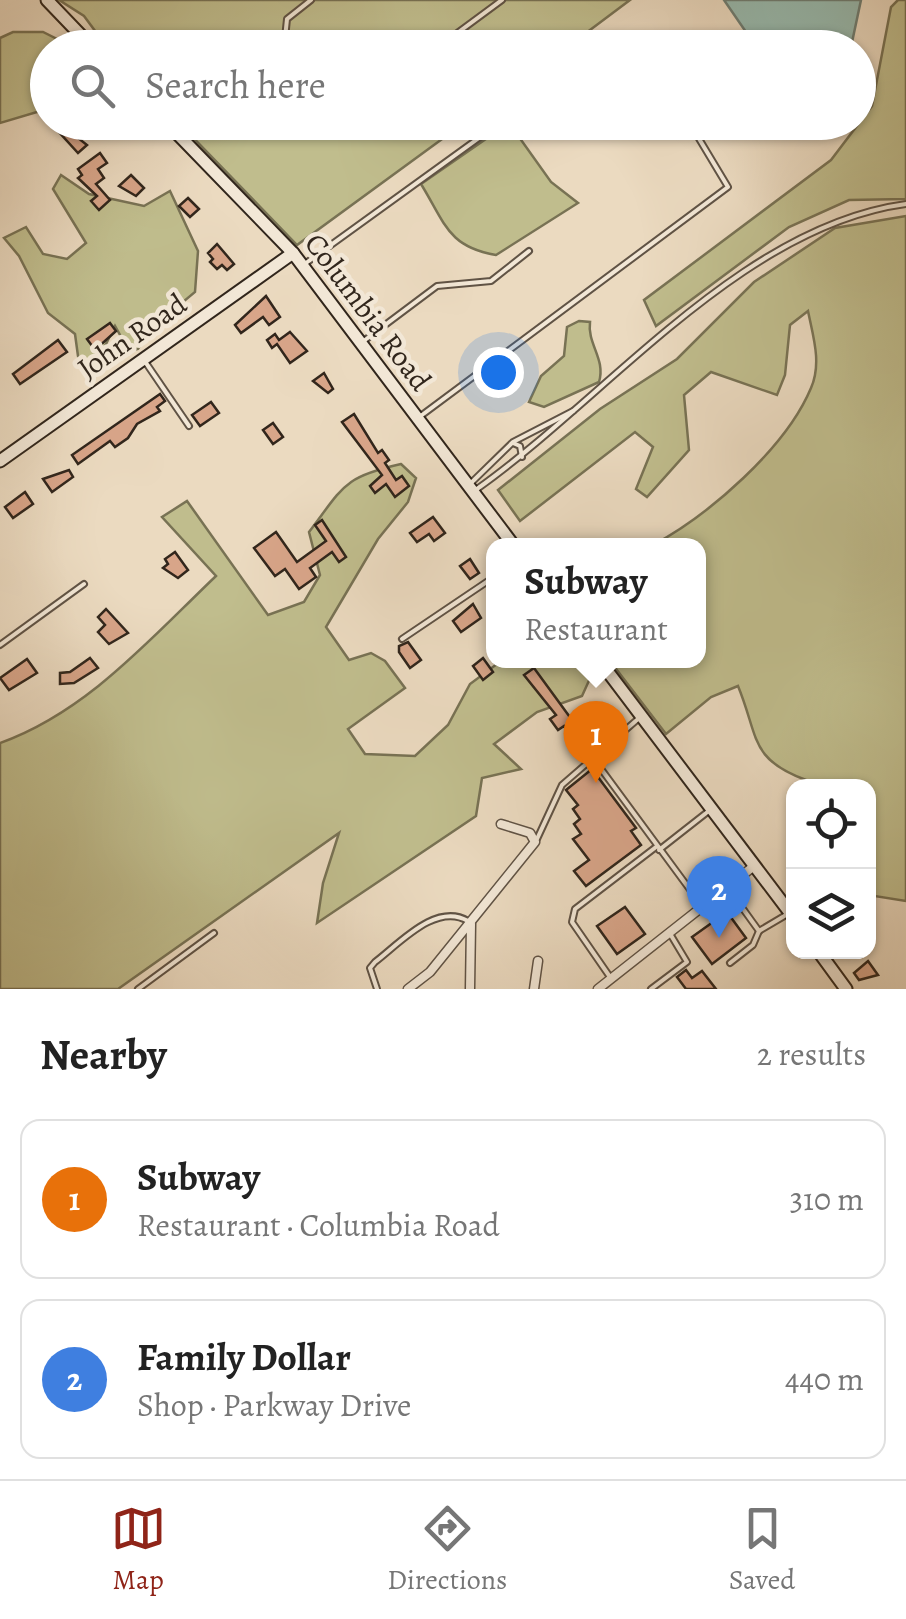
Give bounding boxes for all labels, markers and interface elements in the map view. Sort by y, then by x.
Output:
search box [30,30,876,140]
icon: search [65,58,120,113]
text: Search here [145,59,326,111]
street label: Columbia Road [296,225,441,400]
street label: John Road [70,283,195,388]
your location [473,347,524,398]
popup [486,538,706,668]
text: Subway [524,555,647,607]
text: Restaurant [524,607,668,651]
pin: 1 [564,700,628,783]
map controls [786,779,876,959]
button: locate [786,779,876,869]
pin: 2 [686,856,752,938]
button: layers [786,869,876,959]
text: Nearby [40,1026,167,1083]
text: 2 results [757,1032,866,1076]
text: Subway [137,1151,260,1203]
text: 1 [69,1177,80,1221]
text: 310 m [790,1177,864,1221]
text: Restaurant · Columbia Road [137,1203,500,1247]
text: Family Dollar [137,1331,351,1383]
text: 2 [67,1357,82,1401]
text: 440 m [785,1357,864,1401]
text: Shop · Parkway Drive [137,1383,411,1427]
tab: Map [111,1501,166,1599]
tab: Directions [387,1501,507,1599]
tab: Saved [729,1501,795,1599]

